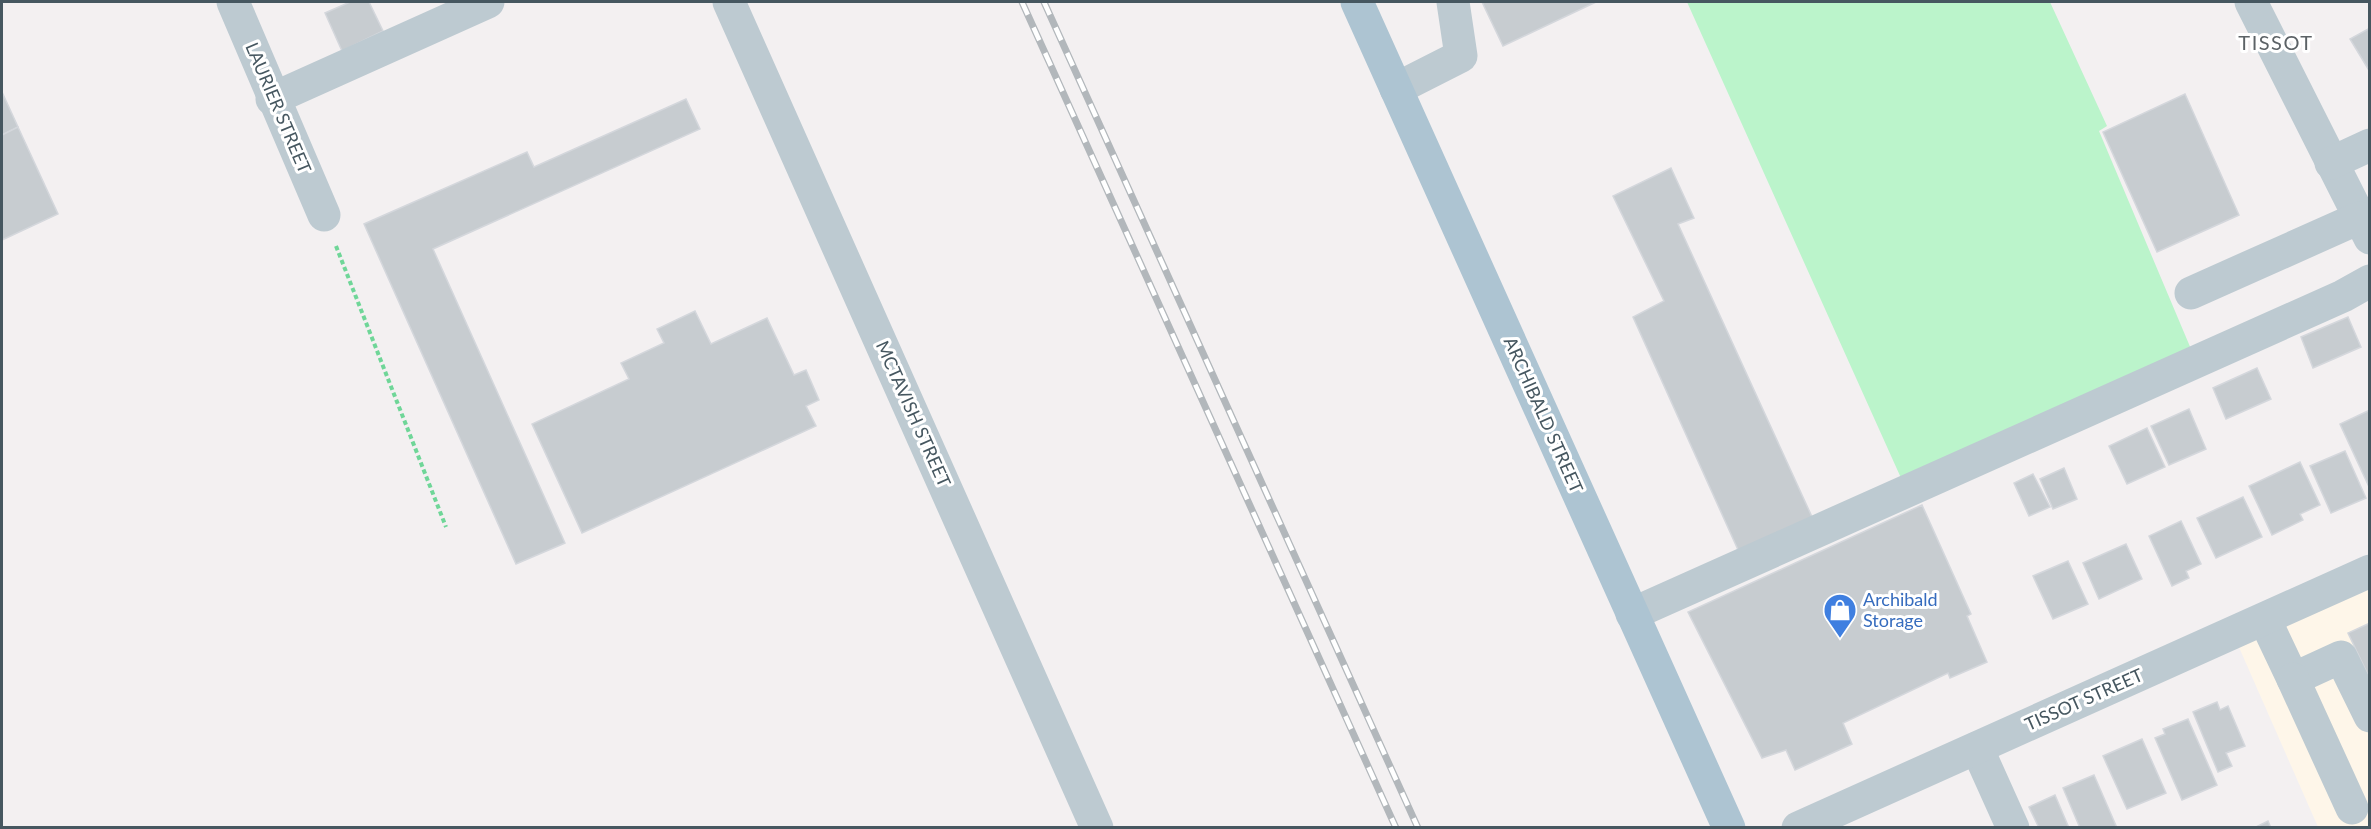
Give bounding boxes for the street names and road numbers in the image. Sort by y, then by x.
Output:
street label: LAURIER STREET [241,39,317,177]
street label: ARCHIBALD STREET [1500,333,1588,496]
street label: MCTAVISH STREET [872,337,956,490]
street label: TISSOT STREET [2021,663,2146,735]

